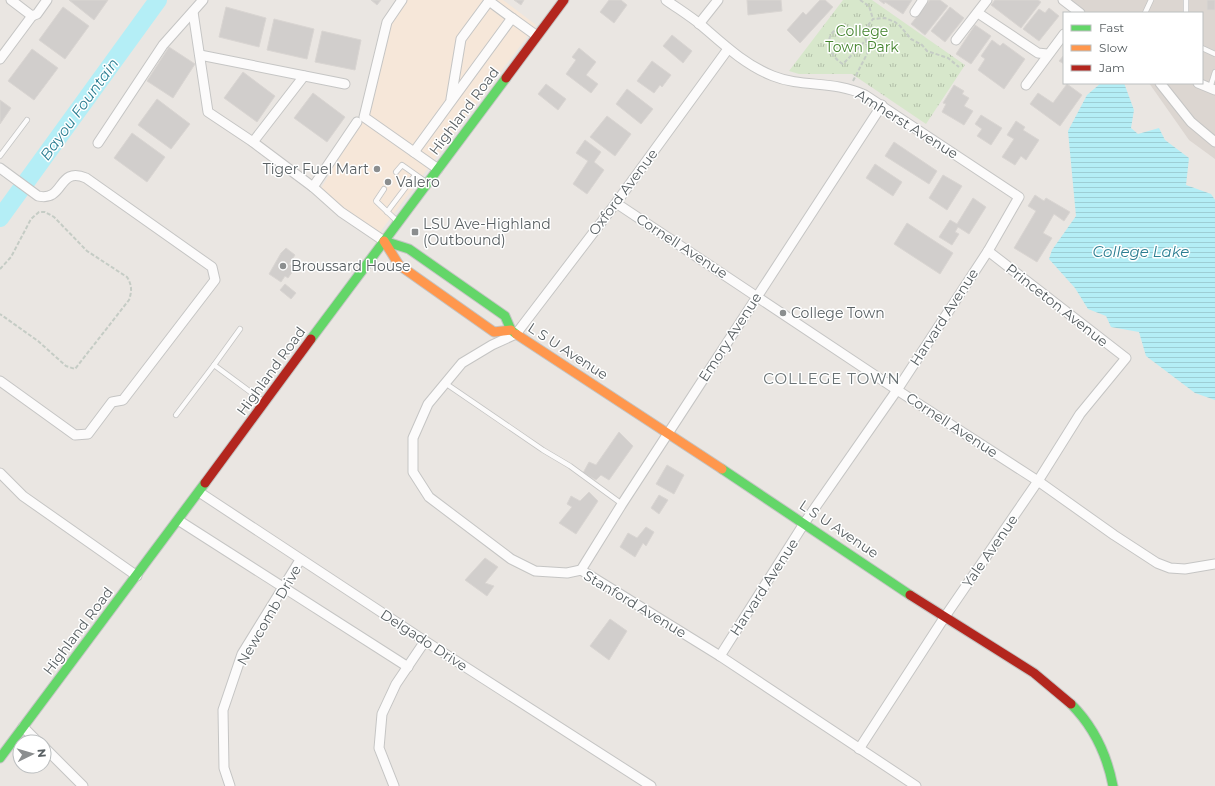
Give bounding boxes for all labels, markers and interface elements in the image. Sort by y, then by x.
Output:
legend [1063,12,1203,84]
text: Fast [1099,20,1124,35]
park label: College Town Park [825,22,899,56]
text: Slow [1099,40,1128,55]
water label: Bayou Fountain [36,54,122,164]
text: Jam [1098,60,1125,75]
street label: Highland Road [425,63,503,159]
street label: Amherst Avenue [852,85,962,163]
street label: Oxford Avenue [585,145,661,239]
place label: Tiger Fuel Mart [263,160,369,178]
marker: Tiger Fuel Mart [372,164,382,174]
place label: Valero [396,173,440,191]
marker: Valero [383,177,393,187]
street label: Cornell Avenue [633,210,731,282]
place label: LSU Ave-Highland (Outbound) [423,215,551,249]
marker: LSU Ave-Highland (Outbound) [410,227,420,237]
water label: College Lake [1093,242,1189,261]
place label: Broussard House [291,257,411,275]
street label: Princeton Avenue [1002,259,1112,351]
marker: Broussard House [278,261,288,271]
street label: Harvard Avenue [906,265,982,369]
street label: Emory Avenue [695,289,765,385]
place label: College Town [791,304,885,322]
marker: College Town [778,308,788,318]
street label: L S U Avenue [525,318,611,384]
street label: Highland Road [233,323,309,419]
district label: COLLEGE TOWN [763,369,901,388]
street label: Cornell Avenue [903,389,1001,461]
street label: L S U Avenue [796,496,882,562]
street label: Yale Avenue [958,511,1022,591]
street label: Harvard Avenue [726,535,802,639]
street label: Newcomb Drive [233,562,305,668]
street label: Stanford Avenue [580,566,690,642]
street label: Highland Road [39,583,117,679]
street label: Delgado Drive [377,605,471,675]
north arrow [12,734,52,774]
text: N [35,748,49,758]

